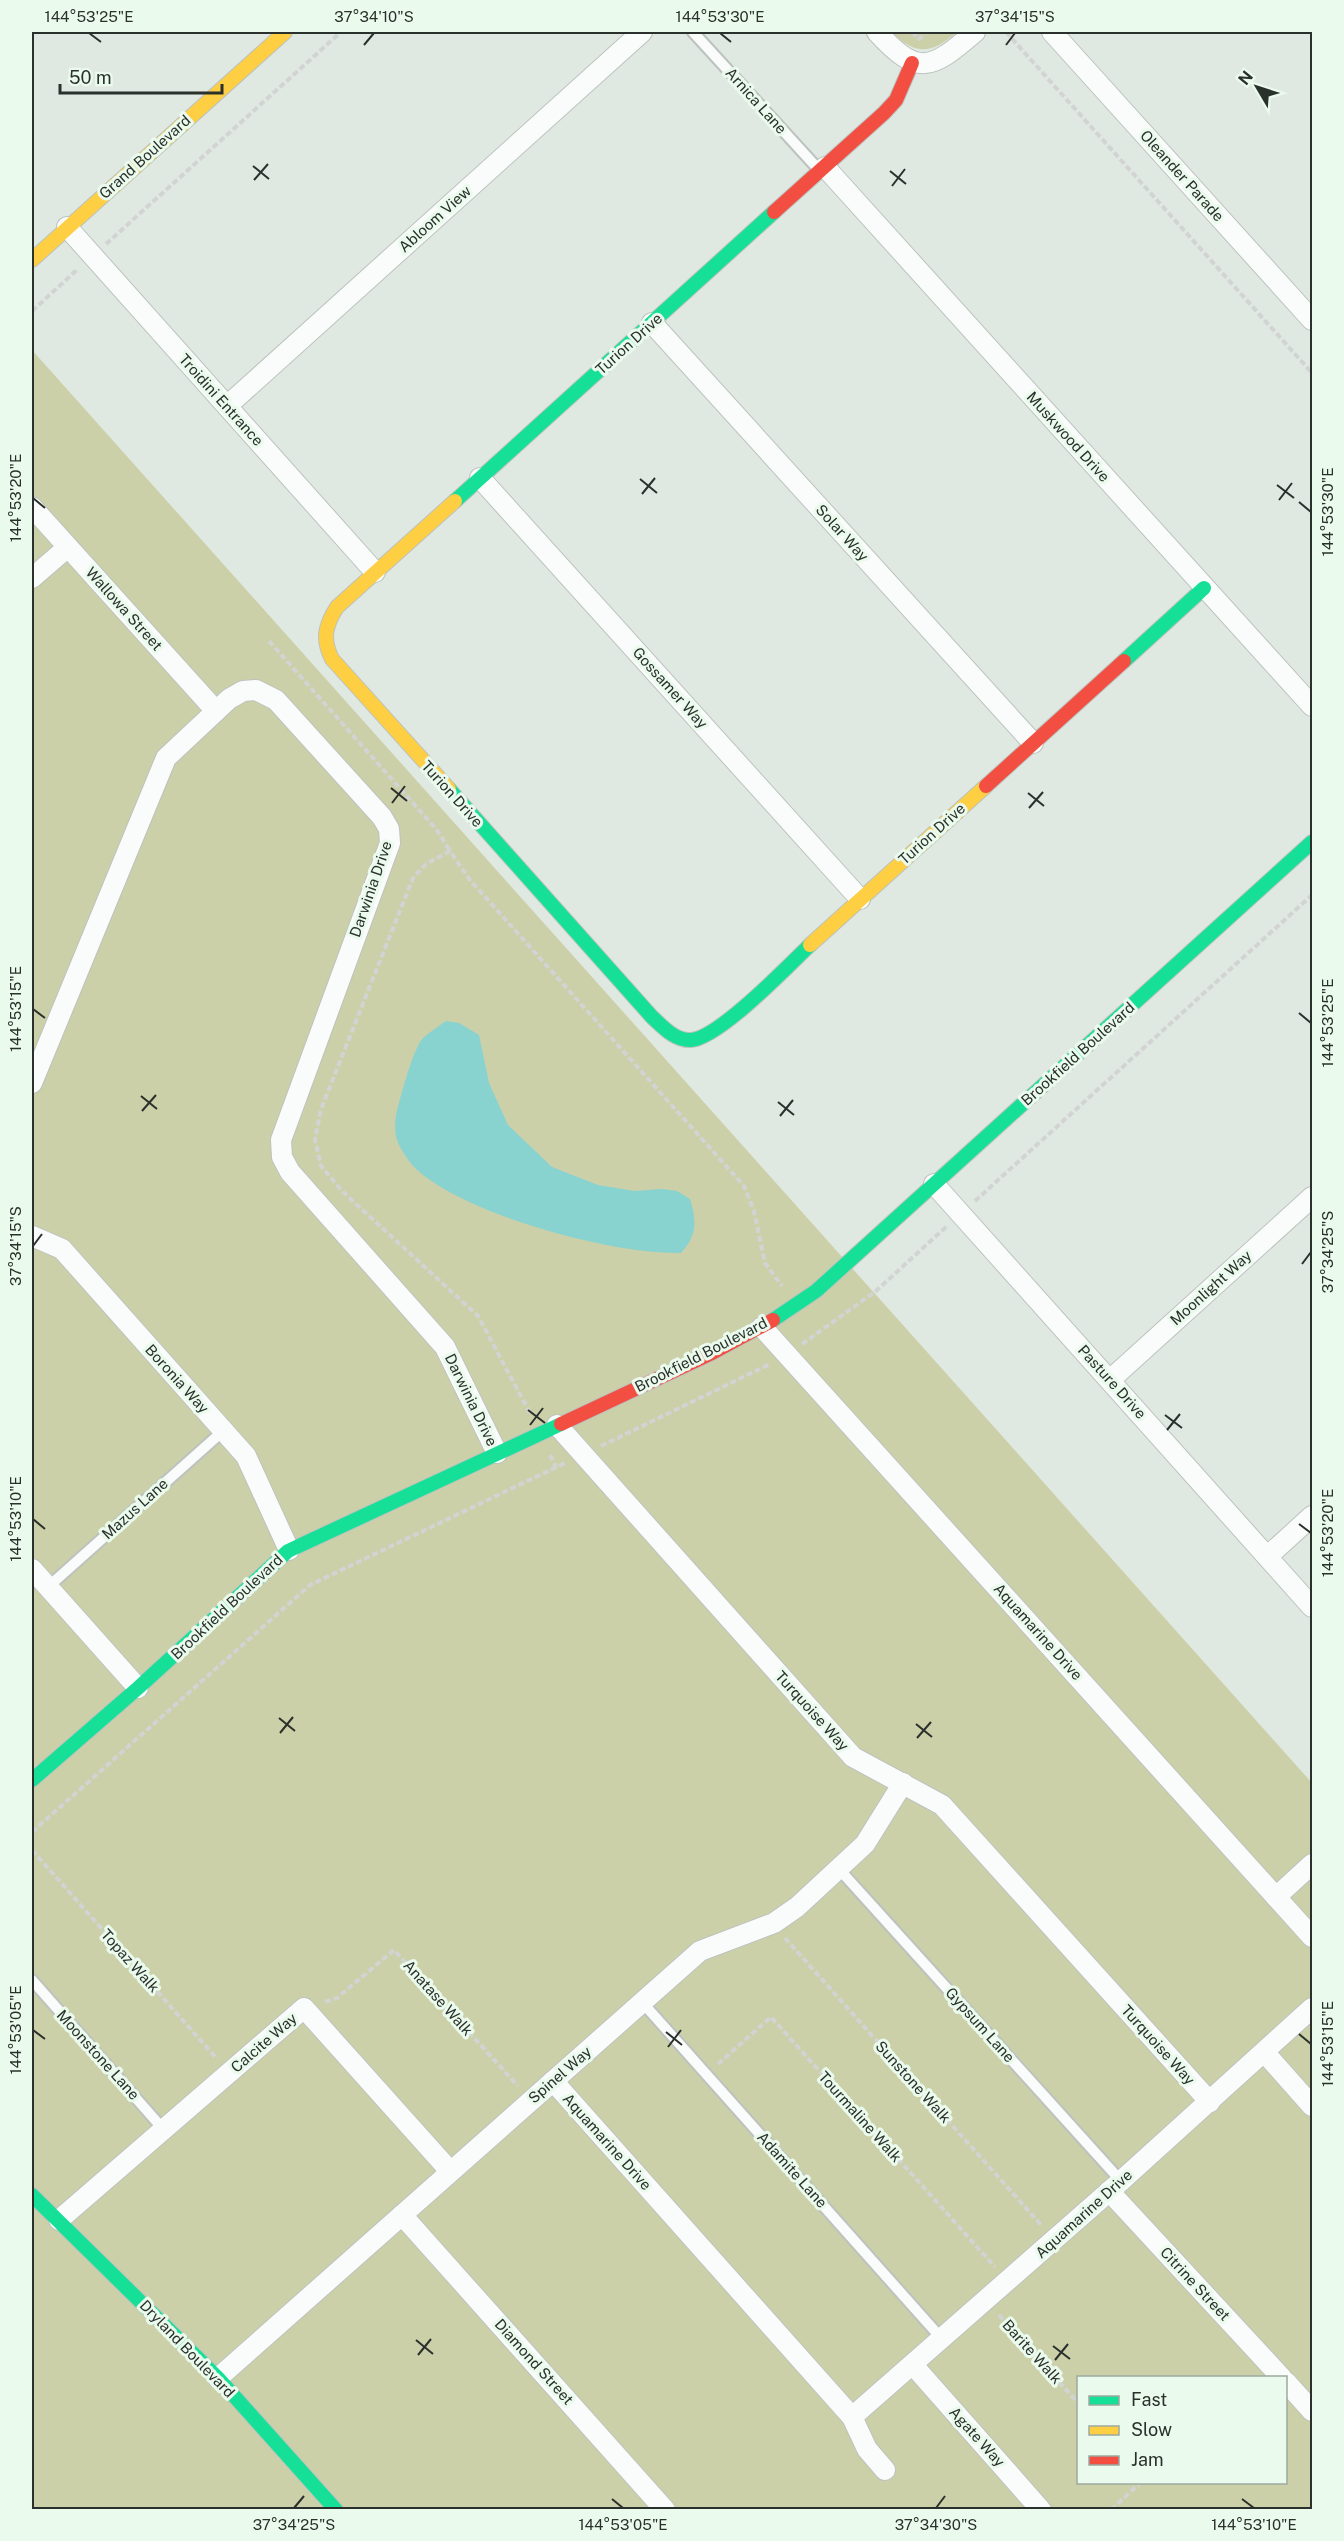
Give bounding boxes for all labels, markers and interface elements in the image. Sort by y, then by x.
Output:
text: 144°53'25"E [45,8,133,25]
text: 37°34'10"S [334,8,414,25]
text: 144°53'30"E [676,8,764,25]
text: 37°34'15"S [975,8,1055,25]
scale bar [60,57,222,95]
north arrow [1227,57,1287,117]
street label: Arnica Lane [722,64,790,137]
text: 50 m [69,67,112,88]
text: N [1234,67,1257,89]
street label: Grand Boulevard [96,111,194,202]
street label: Oleander Parade [1137,127,1228,225]
street label: Abloom View [395,182,474,255]
street label: Turion Drive [592,310,665,378]
street label: Troidini Entrance [176,350,267,449]
street label: Muskwood Drive [1024,388,1113,485]
text: 144°53'20"E [7,454,24,542]
text: 144°53'30"E [1319,468,1336,556]
street label: Solar Way [813,501,872,564]
street label: Wallowa Street [83,564,166,654]
street label: Gossamer Way [630,644,711,732]
street label: Turion Drive [418,757,486,830]
street label: Turion Drive [895,800,968,868]
street label: Darwinia Drive [346,839,395,939]
text: 144°53'15"E [7,966,24,1052]
text: 144°53'25"E [1319,979,1336,1067]
street label: Brookfield Boulevard [1018,998,1138,1109]
text: 37°34'15"S [7,1206,24,1286]
text: 37°34'25"S [1319,1211,1336,1293]
street label: Moonlight Way [1167,1247,1255,1329]
street label: Brookfield Boulevard [632,1314,770,1395]
street label: Boronia Way [142,1341,213,1416]
street label: Pasture Drive [1075,1341,1150,1422]
street label: Darwinia Drive [442,1351,501,1449]
street label: Mazus Lane [98,1475,171,1543]
text: 144°53'10"E [7,1476,24,1562]
text: 144°53'20"E [1319,1489,1336,1577]
street label: Brookfield Boulevard [167,1551,286,1663]
street label: Aquamarine Drive [991,1580,1086,1683]
street label: Turquoise Way [772,1667,853,1754]
street label: Topaz Walk [98,1926,163,1996]
street label: Anatase Walk [400,1957,477,2039]
street label: Gypsum Lane [942,1984,1018,2066]
text: 144°53'05"E [7,1985,24,2075]
street label: Turquoise Way [1118,2001,1199,2088]
text: 144°53'15"E [1319,2001,1336,2087]
street label: Moonstone Lane [54,2006,143,2103]
street label: Calcite Way [227,2009,300,2076]
street label: Sunstone Walk [872,2037,955,2126]
street label: Spinel Way [525,2043,594,2106]
street label: Tourmaline Walk [815,2068,905,2165]
street label: Aquamarine Drive [560,2090,655,2193]
street label: Adamite Lane [754,2128,831,2211]
street label: Aquamarine Drive [1032,2166,1135,2261]
street label: Citrine Street [1157,2243,1234,2324]
street label: Dryland Boulevard [137,2296,238,2401]
street label: Diamond Street [492,2315,577,2408]
street label: Barite Walk [999,2316,1065,2387]
legend [1077,2376,1287,2484]
text: Fast [1131,2389,1167,2410]
street label: Agate Way [946,2403,1009,2470]
text: Slow [1131,2419,1172,2440]
text: Jam [1131,2449,1164,2470]
text: 37°34'25"S [253,2516,335,2533]
text: 144°53'05"E [578,2516,668,2533]
text: 37°34'30"S [895,2516,977,2533]
text: 144°53'10"E [1211,2516,1297,2533]

